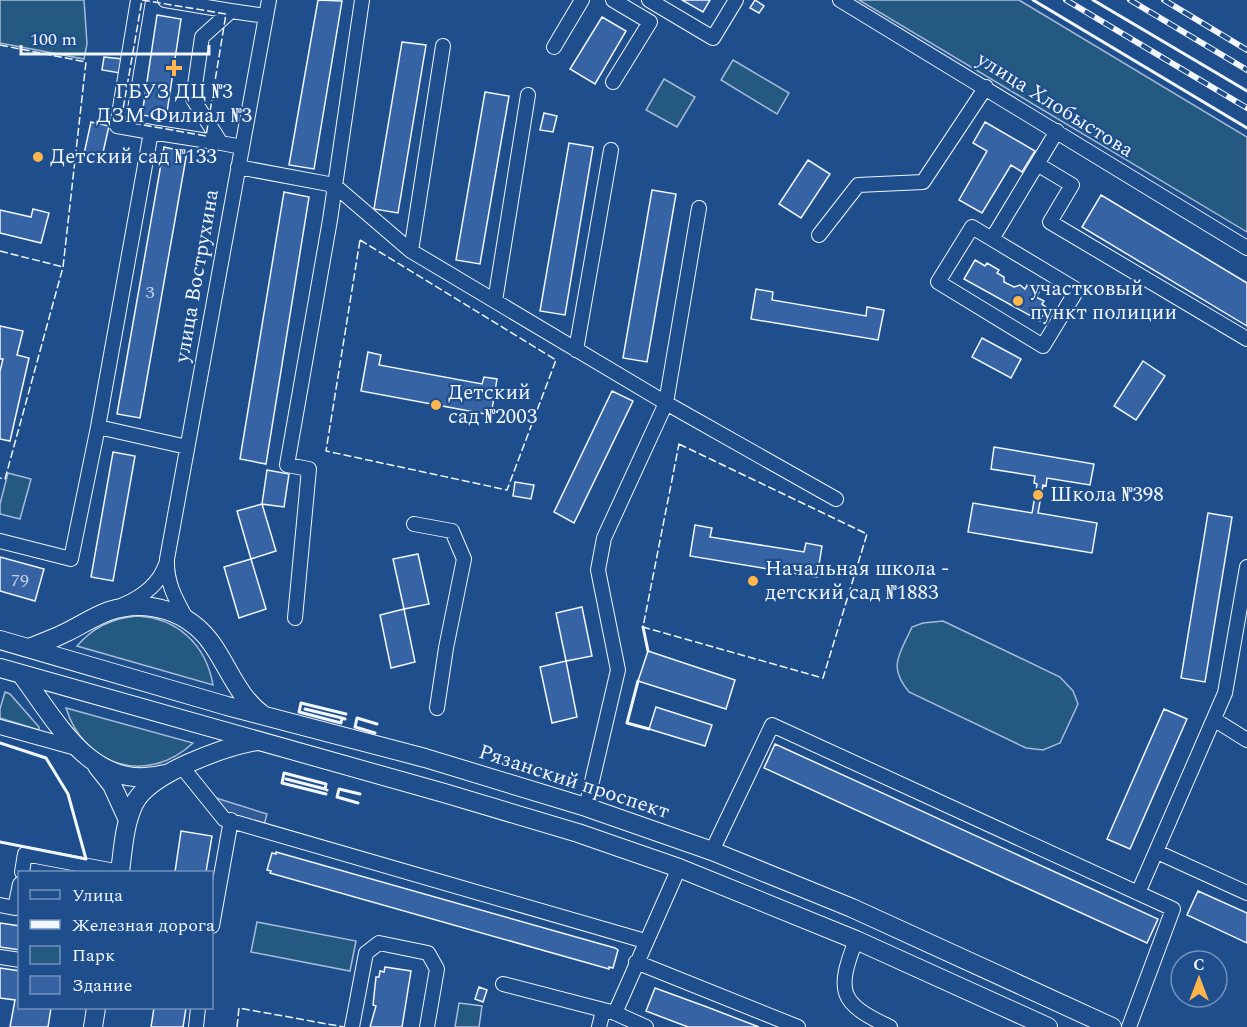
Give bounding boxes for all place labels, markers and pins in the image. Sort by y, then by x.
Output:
marker: ГБУЗ ДЦ №3 ДЗМ Филиал №3 [165,59,183,77]
place label: ГБУЗ ДЦ №3 ДЗМ Филиал №3 [96,76,253,132]
place label: Детский сад №133 [50,141,217,173]
marker: Детский сад №133 [31,150,45,164]
place label: участковый пункт полиции [1029,273,1177,329]
marker: участковый пункт полиции [1011,294,1025,308]
place label: Детский сад №2003 [448,377,538,433]
marker: Детский сад №2003 [429,398,443,412]
place label: Школа №398 [1050,479,1164,511]
marker: Школа №398 [1031,488,1045,502]
place label: Начальная школа - детский сад №1883 [765,553,949,609]
marker: Начальная школа - детский сад №1883 [746,574,760,588]

